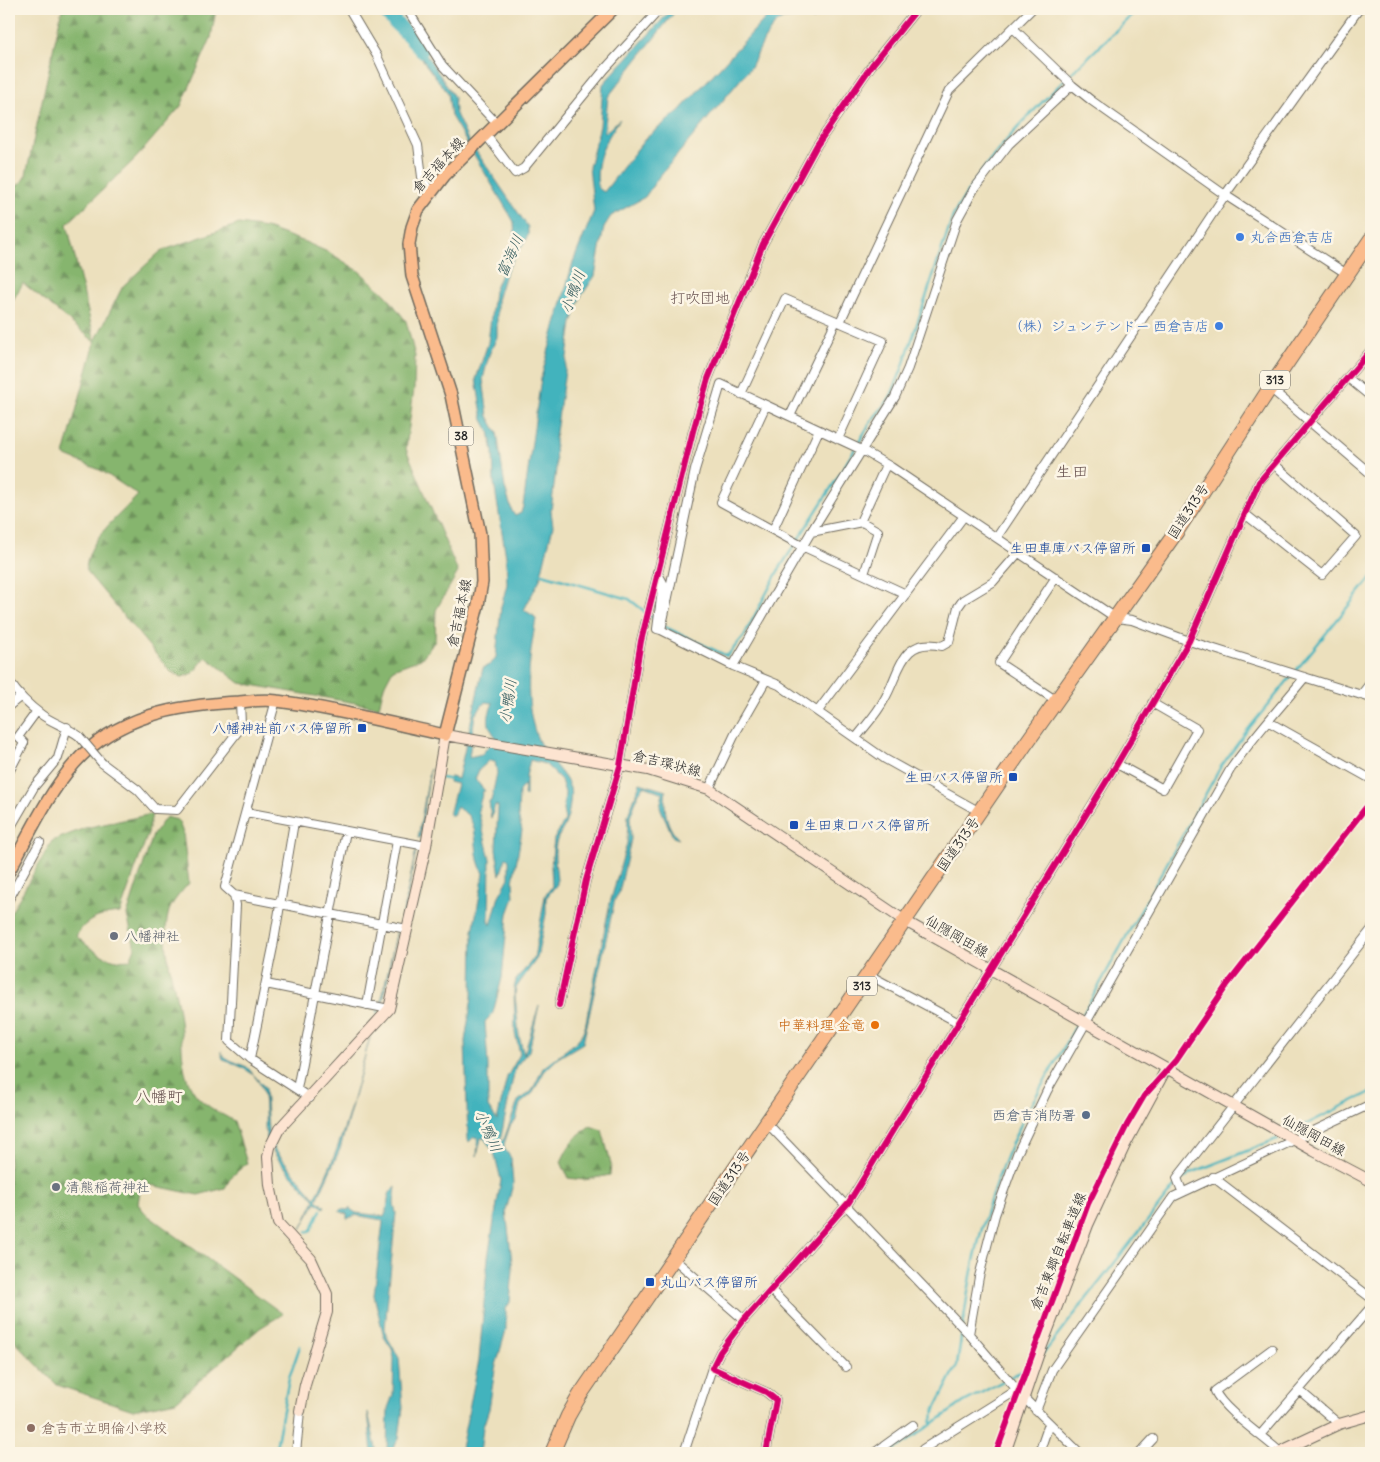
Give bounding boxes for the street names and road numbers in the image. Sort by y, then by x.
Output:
street label: 倉吉福本線 [408,133,468,197]
road number: 313 [1260,370,1290,390]
road number: 38 [448,426,474,446]
street label: 国道313号 [1163,480,1213,542]
street label: 倉吉福本線 [443,577,475,649]
street label: 倉吉環状線 [631,746,703,780]
street label: 国道313号 [932,813,984,875]
street label: 仙隠岡田線 [922,911,992,961]
road number: 313 [847,976,877,996]
street label: 仙隠岡田線 [1279,1110,1349,1160]
street label: 国道313号 [704,1147,754,1209]
street label: 倉吉東郷自転車道線 [1026,1189,1090,1313]

